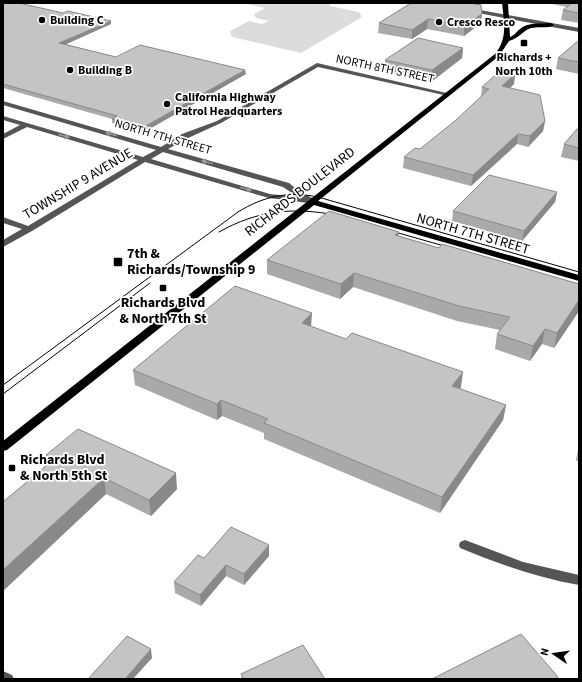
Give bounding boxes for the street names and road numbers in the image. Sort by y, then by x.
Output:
street label: NORTH 8TH STREET [334,50,436,88]
street label: NORTH 7TH STREET [113,115,214,159]
street label: TOWNSHIP 9 AVENUE [19,143,137,225]
street label: RICHARDS BOULEVARD [241,143,359,241]
street label: NORTH 7TH STREET [414,208,532,260]

